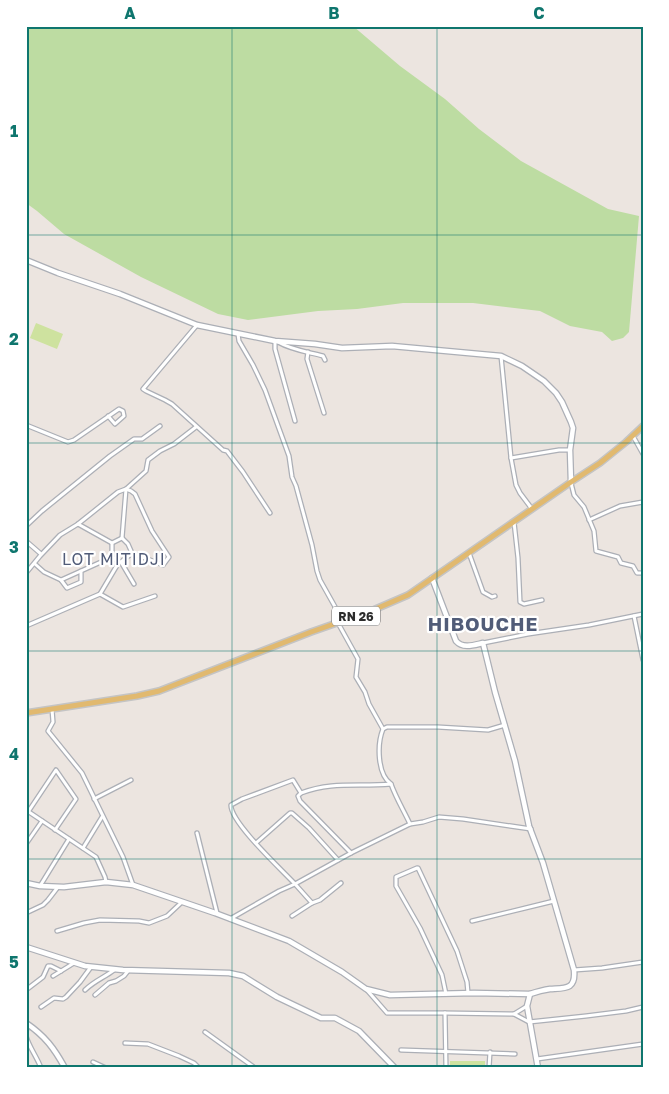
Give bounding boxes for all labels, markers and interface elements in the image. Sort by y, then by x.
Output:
text: A [124,3,136,23]
text: B [328,3,340,23]
text: C [533,3,545,23]
text: 1 [10,121,18,141]
text: 2 [9,329,19,349]
text: 3 [9,537,19,557]
district label: LOT MITIDJI [62,549,166,569]
road number: RN 26 [332,606,380,626]
district label: HIBOUCHE [428,612,538,635]
text: 4 [9,744,19,764]
text: 5 [9,952,19,972]

